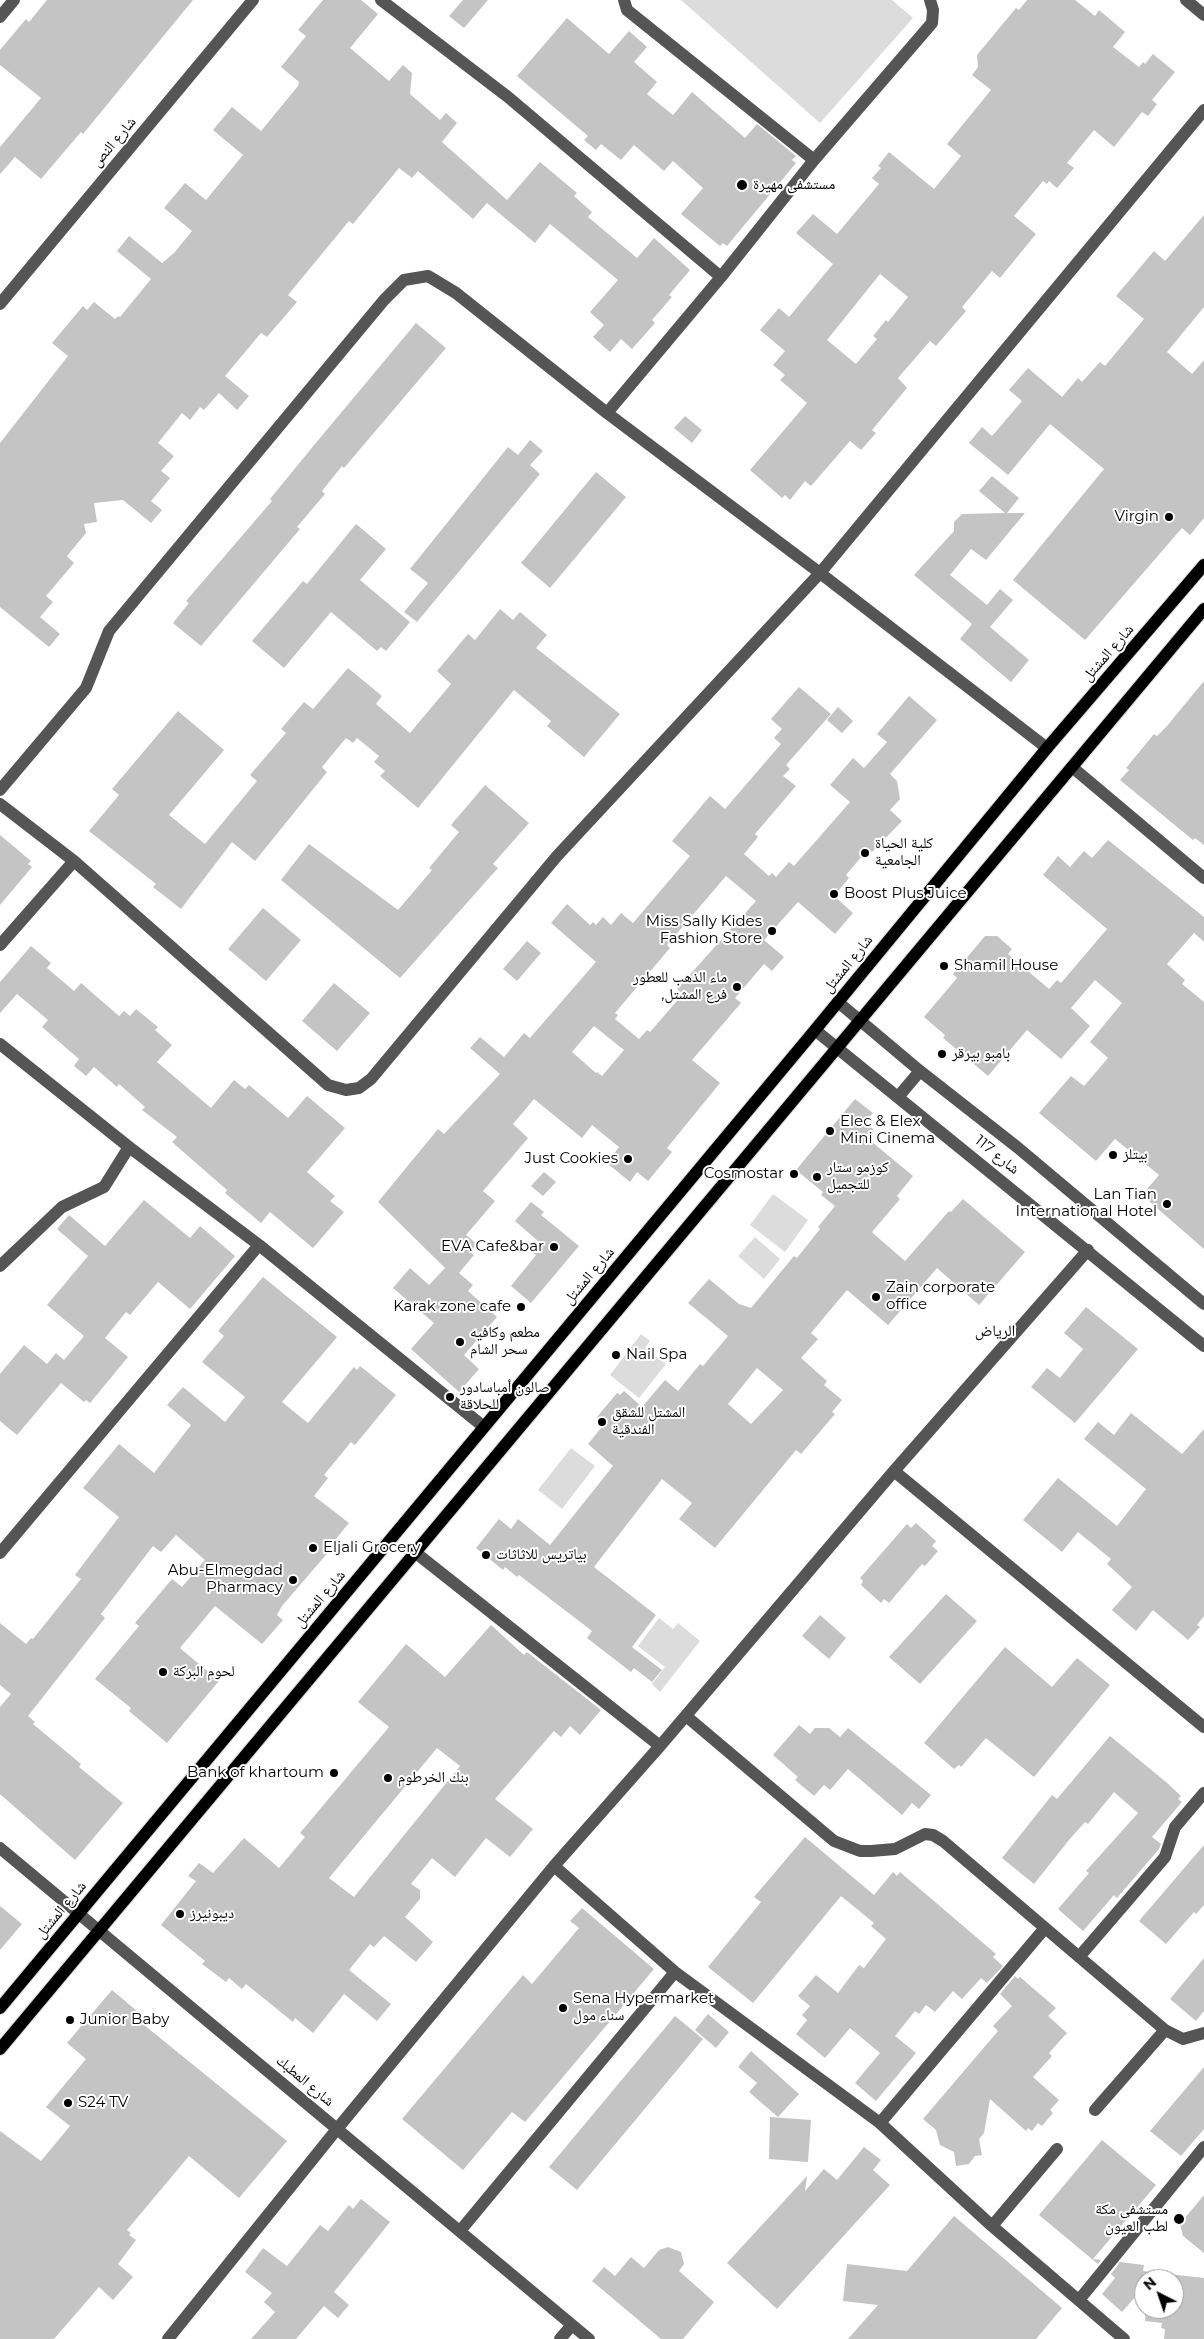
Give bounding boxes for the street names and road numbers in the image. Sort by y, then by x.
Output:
street label: شارع النص [88,113,140,171]
street label: شارع المشتل [1078,621,1138,685]
street label: شارع المشتل [819,931,877,997]
street label: شارع 117 [971,1132,1023,1178]
street label: شارع المشتل [560,1244,618,1308]
street label: شارع المشتل [291,1567,349,1631]
street label: شارع المشتل [32,1878,90,1942]
street label: شارع المطبك [272,2052,338,2110]

